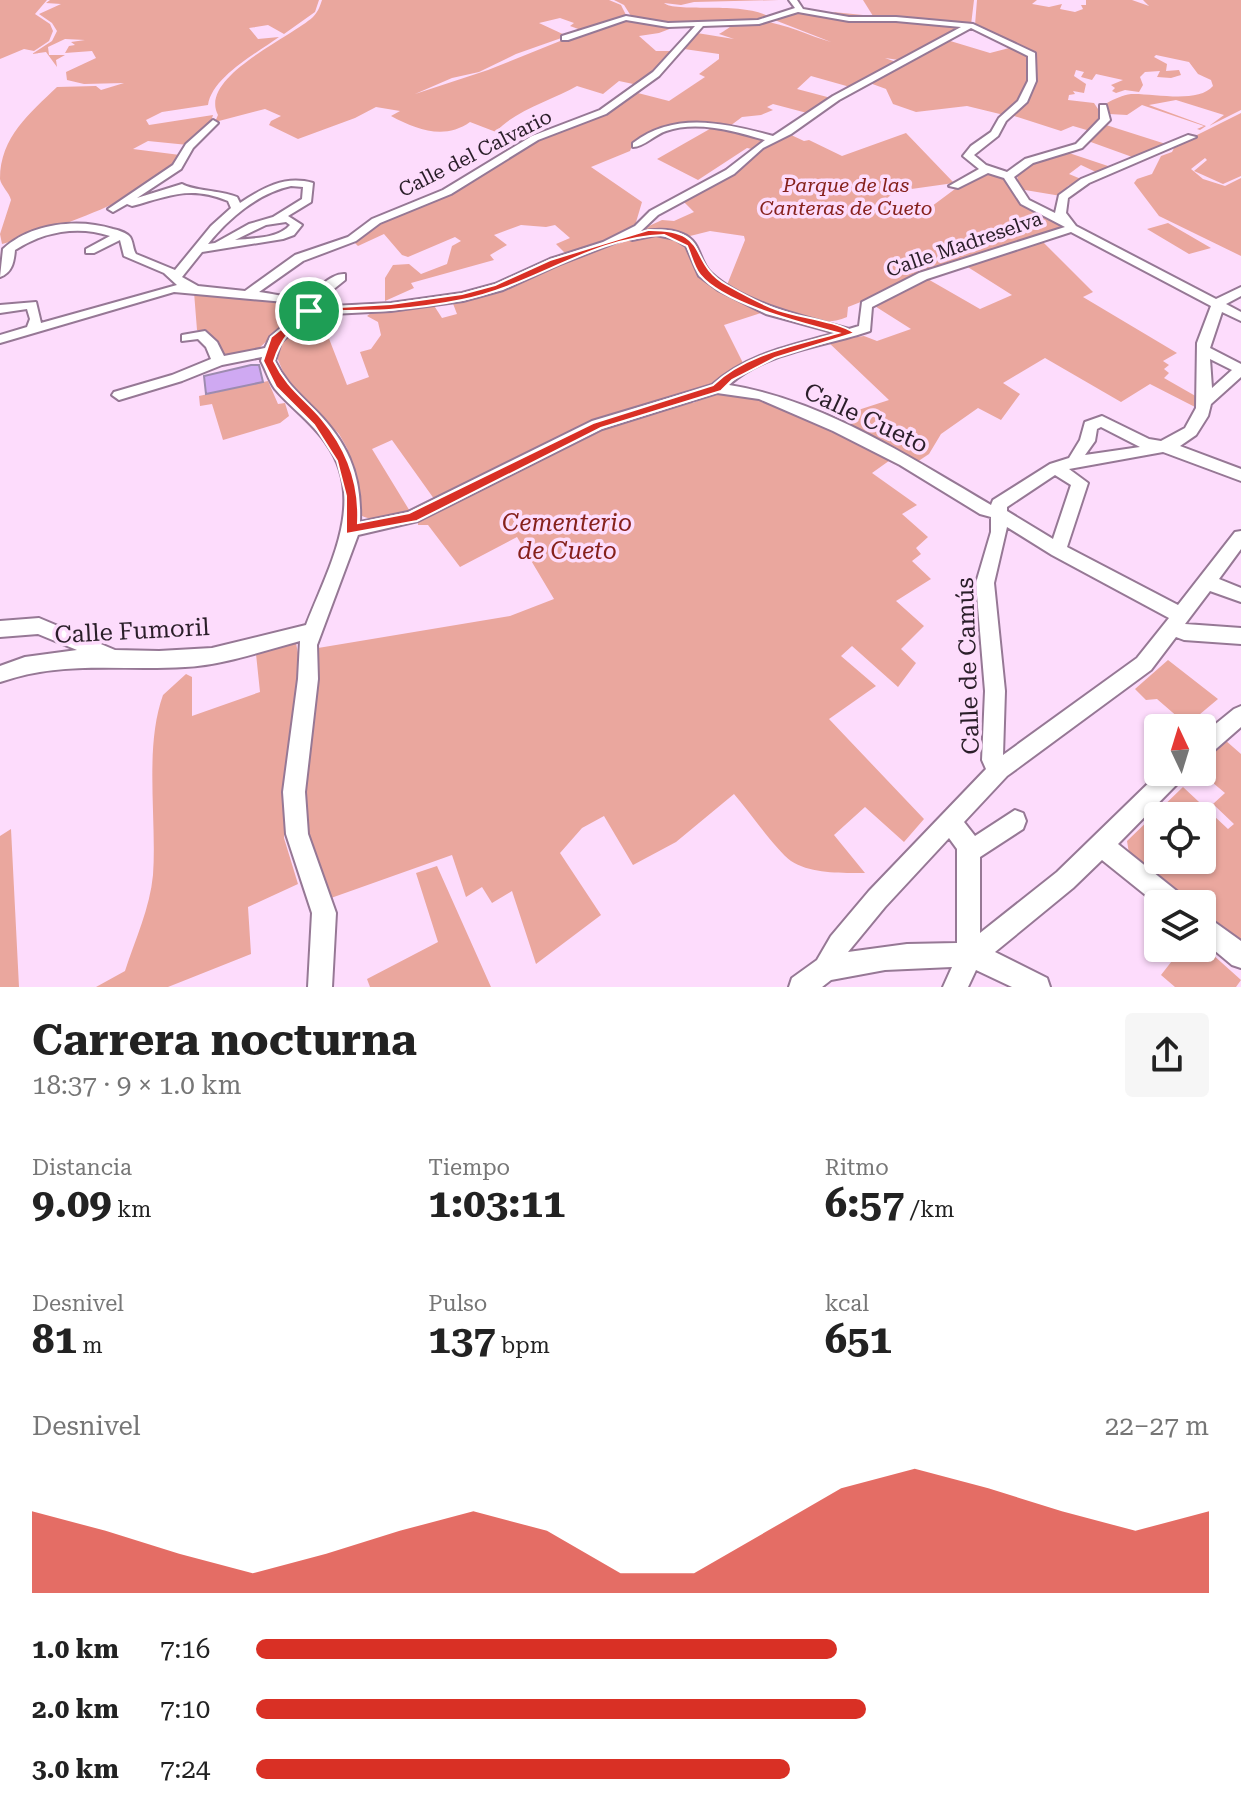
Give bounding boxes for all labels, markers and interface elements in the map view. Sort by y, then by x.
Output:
street label: Calle del Calvario [394,104,556,202]
park label: Parque de las Canteras de Cueto [760,173,932,220]
street label: Calle Madreselva [883,206,1045,282]
pin [275,277,343,345]
icon: arrive [287,289,331,333]
street label: Calle Cueto [800,377,932,459]
park label: Cementerio de Cueto [502,509,632,565]
street label: Calle de Camús [951,577,985,755]
street label: Calle Fumoril [54,613,210,649]
north arrow [1144,714,1216,786]
map controls [1144,714,1216,962]
button: locate [1144,802,1216,874]
button: layers [1144,890,1216,962]
button: share [1125,1013,1209,1097]
text: Carrera nocturna [32,1014,417,1066]
text: 18:37 · 9 × 1.0 km [32,1070,242,1100]
text: Distancia [32,1155,132,1180]
text: Tiempo [428,1155,510,1180]
text: Ritmo [825,1155,889,1180]
text: 9.09 [32,1180,112,1227]
text: 1:03:11 [428,1180,565,1227]
text: 6:57 [825,1180,904,1227]
text: km [112,1197,151,1222]
text: /km [904,1197,954,1222]
text: Desnivel [32,1291,124,1316]
text: Pulso [428,1291,487,1316]
text: kcal [825,1291,869,1316]
text: 81 [32,1316,77,1363]
text: 137 [428,1316,496,1363]
text: 651 [825,1316,892,1363]
text: m [77,1333,102,1358]
text: bpm [496,1333,550,1358]
text: Desnivel [32,1411,141,1441]
text: 22–27 m [1105,1411,1209,1441]
text: 1.0 km [32,1634,119,1664]
text: 7:16 [160,1634,210,1664]
text: 2.0 km [32,1694,119,1724]
text: 7:10 [160,1694,210,1724]
text: 3.0 km [32,1754,119,1784]
text: 7:24 [160,1754,210,1784]

